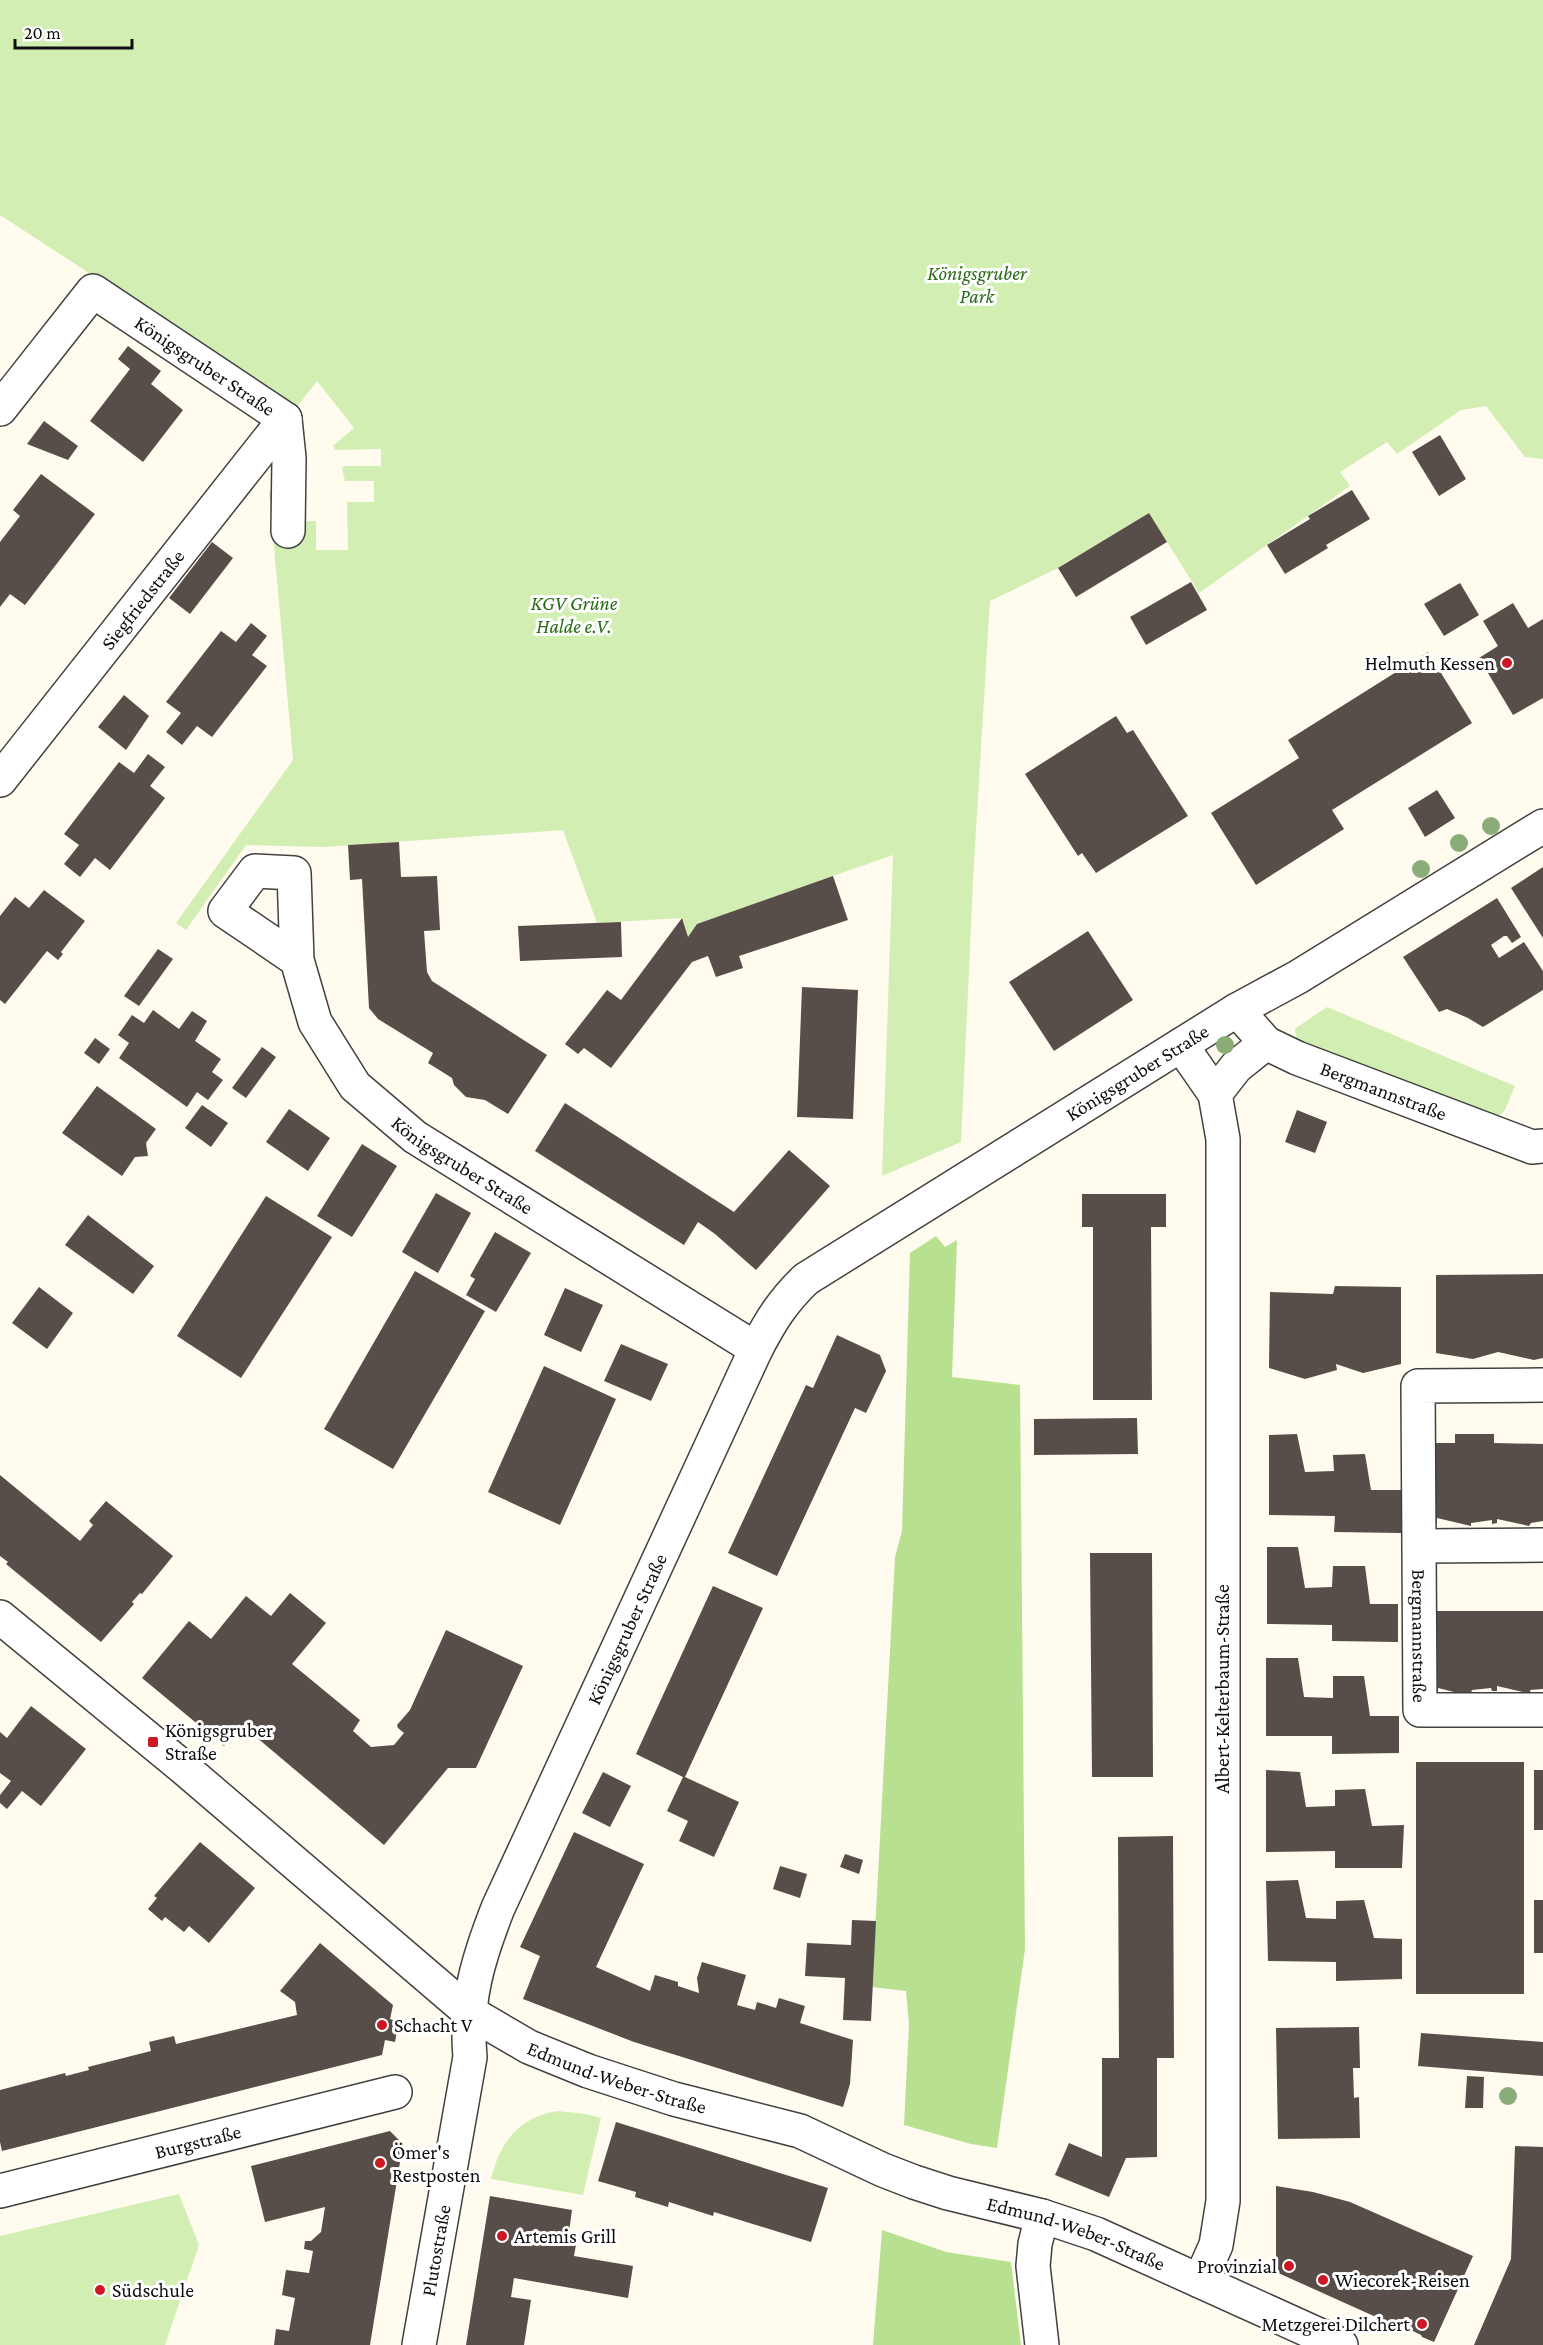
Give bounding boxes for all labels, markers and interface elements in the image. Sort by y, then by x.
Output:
scale bar [15,12,132,50]
text: 20 m [24,23,61,43]
park label: Königsgruber Park [927,262,1028,307]
street label: Königsgruber Straße [131,311,280,420]
street label: Siegfriedstraße [96,545,189,654]
park label: KGV Grüne Halde e.V. [531,592,618,637]
place label: Helmuth Kessen [1365,652,1495,674]
marker: Helmuth Kessen [1500,656,1514,670]
street label: Königsgruber Straße [1062,1020,1213,1125]
street label: Bergmannstraße [1317,1057,1450,1125]
street label: Königsgruber Straße [387,1111,537,1219]
street label: Königsgruber Straße [582,1550,671,1708]
street label: Bergmannstraße [1407,1569,1431,1703]
street label: Albert-Kelterbaum-Straße [1211,1584,1233,1794]
place label: Königsgruber Straße [165,1719,273,1764]
marker: Königsgruber Straße [146,1735,160,1749]
place label: Schacht V [394,2014,473,2036]
marker: Schacht V [375,2018,389,2032]
street label: Edmund-Weber-Straße [524,2037,709,2118]
street label: Burgstraße [152,2120,244,2163]
place label: Ömer's Restposten [392,2141,481,2187]
marker: Ömer's Restposten [373,2156,387,2170]
street label: Edmund-Weber-Straße [985,2192,1169,2275]
street label: Plutostraße [417,2203,455,2298]
place label: Artemis Grill [514,2225,616,2247]
marker: Artemis Grill [495,2229,509,2243]
place label: Provinzial [1197,2255,1277,2277]
marker: Provinzial [1282,2259,1296,2273]
place label: Wiecorek-Reisen [1335,2269,1470,2291]
marker: Wiecorek-Reisen [1316,2273,1330,2287]
place label: Südschule [112,2279,194,2301]
marker: Südschule [93,2283,107,2297]
place label: Metzgerei Dilchert [1262,2313,1410,2336]
marker: Metzgerei Dilchert [1415,2317,1429,2331]

